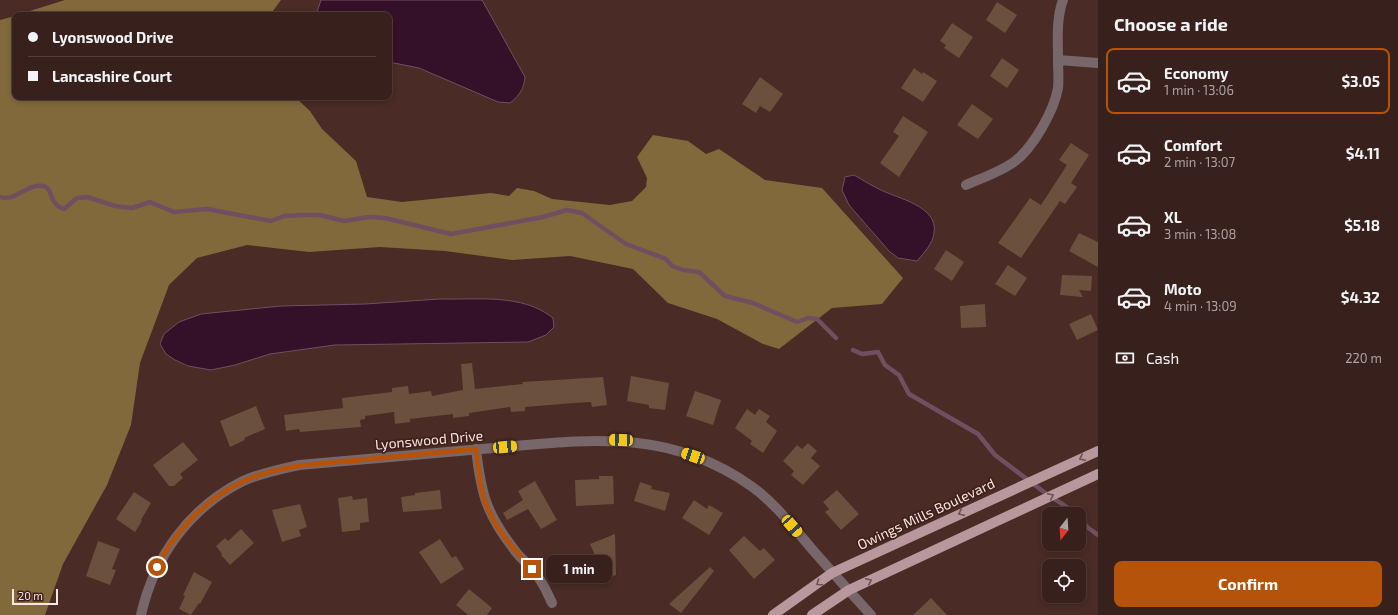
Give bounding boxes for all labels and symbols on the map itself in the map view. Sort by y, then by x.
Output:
street label: Lyonswood Drive [374,426,484,453]
car [609,434,633,446]
car [493,440,517,454]
car [680,446,706,466]
one-way arrow [1078,453,1086,461]
street label: Owings Mills Boulevard [854,474,997,553]
one-way arrow [1047,493,1054,501]
north arrow [1042,507,1086,551]
one-way arrow [957,508,965,516]
car [780,513,804,539]
callout: 1 min [546,555,612,583]
route start [148,558,166,576]
route end [523,560,541,578]
one-way arrow [865,577,872,585]
one-way arrow [816,578,823,586]
scale bar [12,587,58,606]

